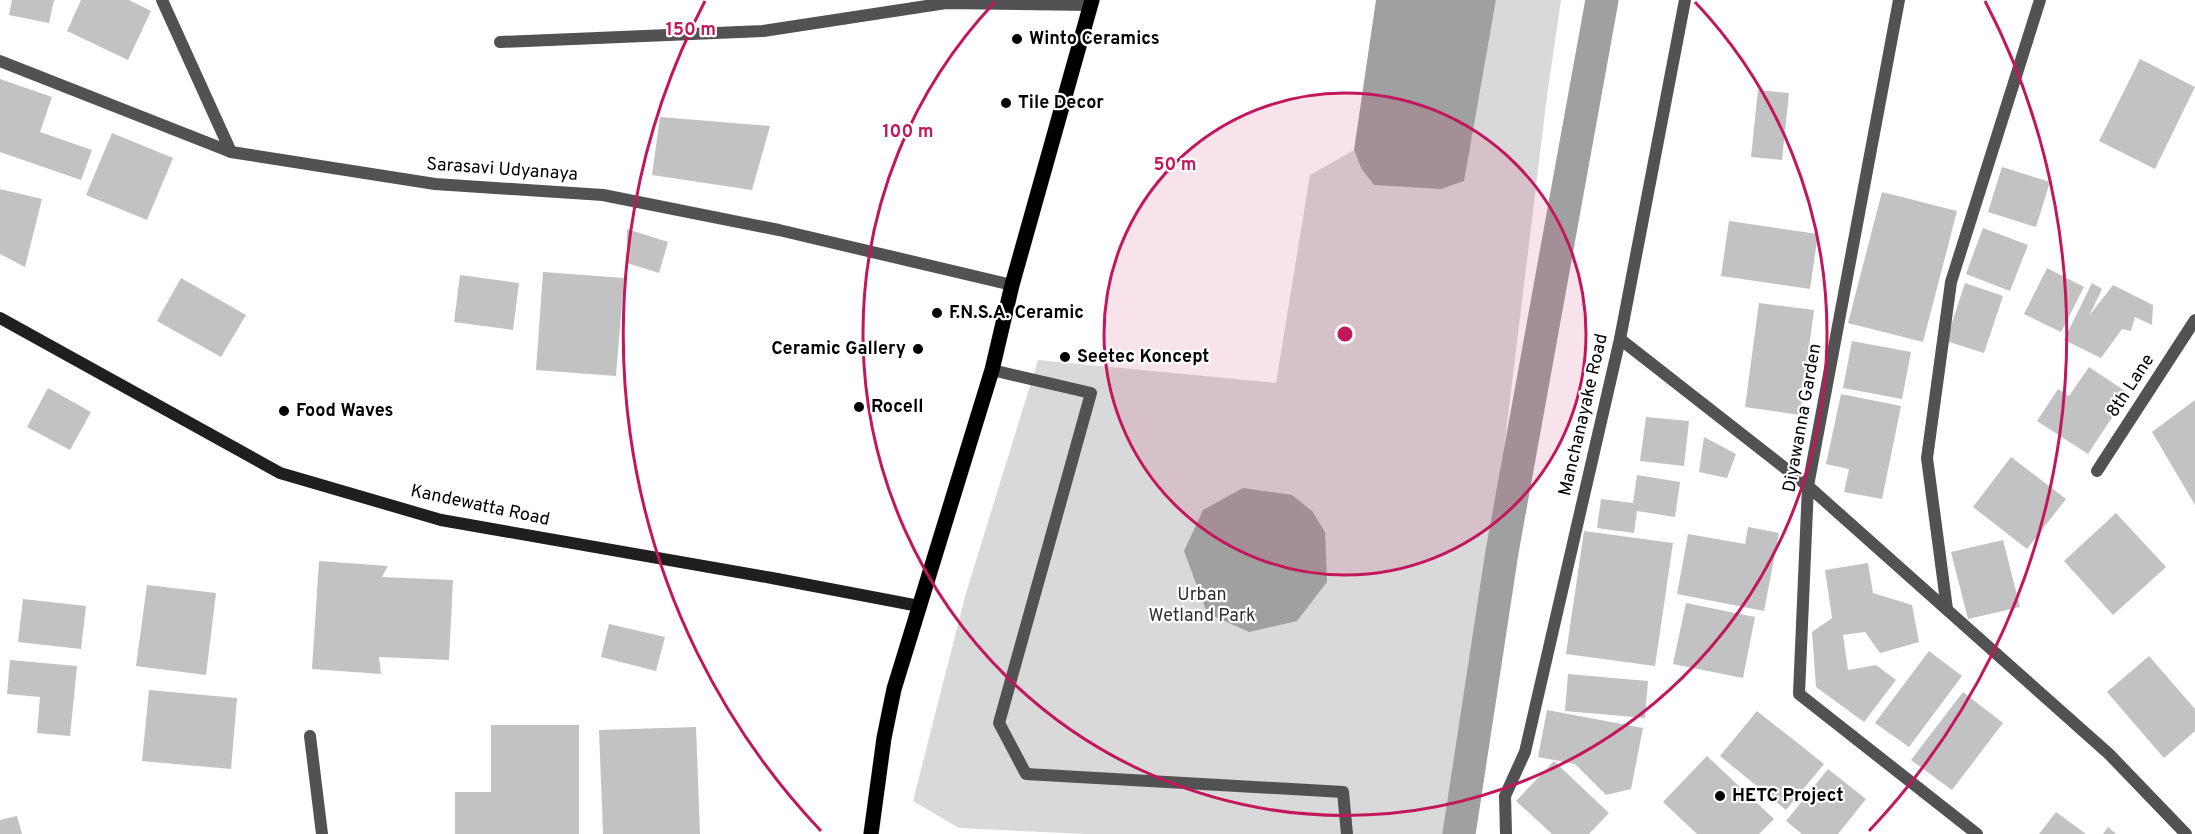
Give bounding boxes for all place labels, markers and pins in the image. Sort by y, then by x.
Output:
place label: Winto Ceramics [1029,28,1160,51]
marker: Winto Ceramics [1010,32,1024,46]
place label: Tile Decor [1018,92,1104,115]
marker: Tile Decor [999,96,1013,110]
place label: F.N.S.A. Ceramic [949,302,1084,325]
marker: F.N.S.A. Ceramic [930,306,944,320]
centre of rings [1335,324,1355,344]
place label: Ceramic Gallery [771,338,906,361]
marker: Ceramic Gallery [911,342,925,356]
place label: Seetec Koncept [1077,346,1209,369]
marker: Seetec Koncept [1058,350,1072,364]
place label: Rocell [871,396,923,419]
place label: Food Waves [296,400,393,423]
marker: Rocell [852,400,866,414]
marker: Food Waves [277,404,291,418]
place label: HETC Project [1732,785,1843,808]
marker: HETC Project [1713,789,1727,803]

